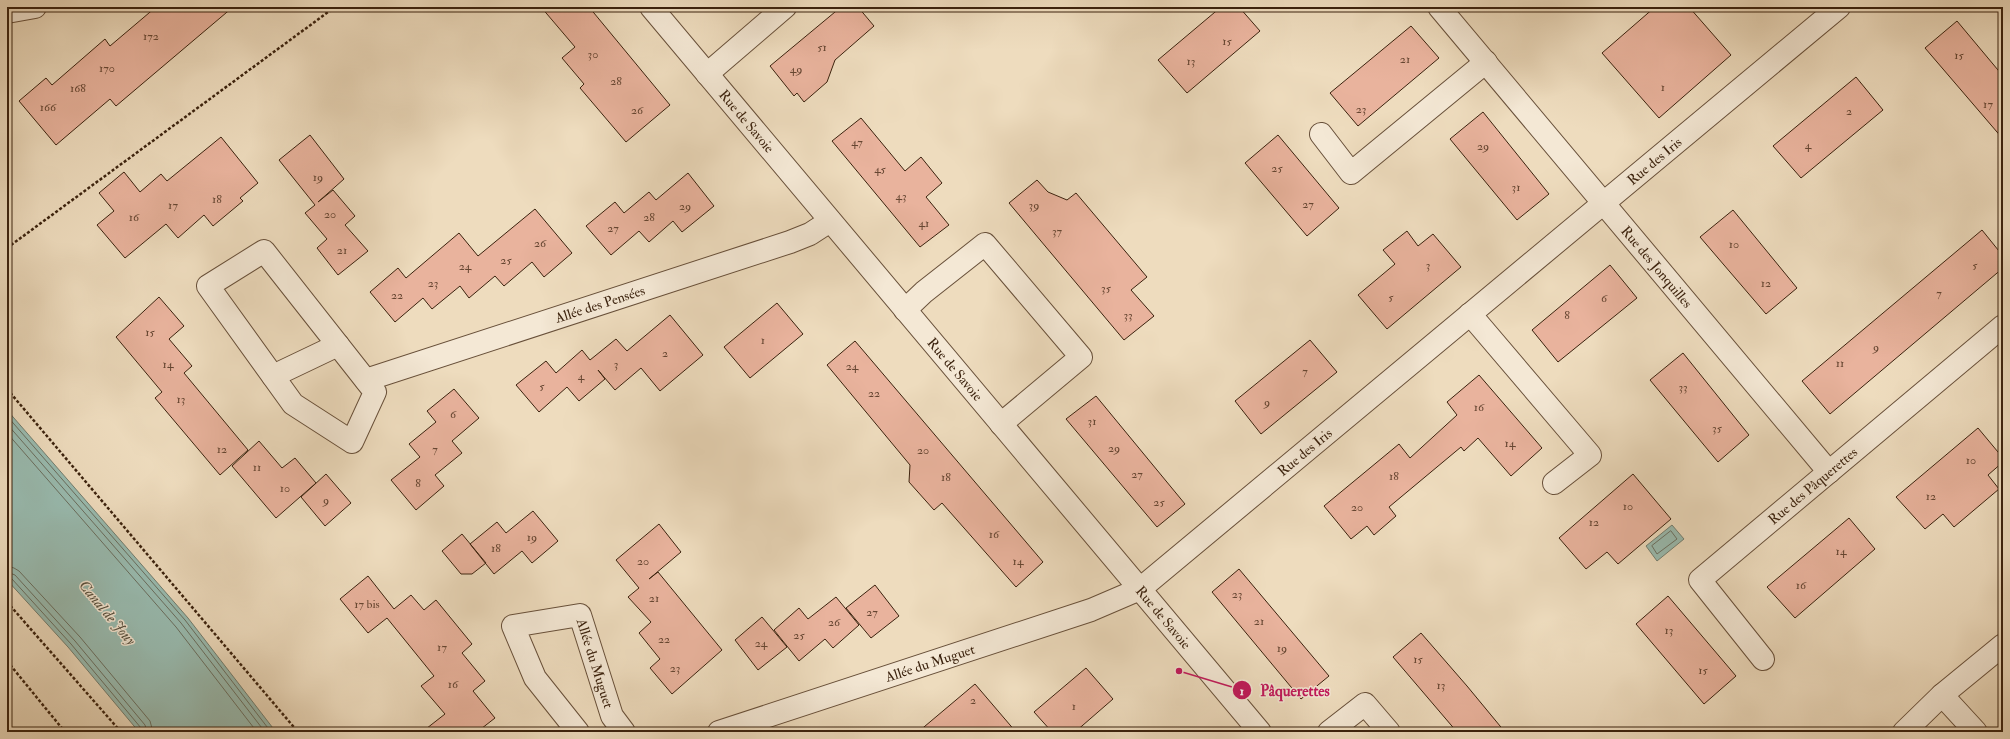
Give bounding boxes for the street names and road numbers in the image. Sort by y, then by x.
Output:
street label: Rue de Savoie [716,86,778,156]
street label: Rue des Iris [1624,133,1685,188]
street label: Rue des Jonquilles [1618,222,1696,311]
street label: Allée des Pensées [552,281,647,327]
street label: Rue de Savoie [924,334,987,404]
street label: Rue des Iris [1274,424,1336,480]
street label: Rue des Pâquerettes [1765,443,1861,528]
street label: Rue de Savoie [1132,582,1195,652]
street label: Allée du Muguet [573,615,618,711]
street label: Allée du Muguet [882,640,977,686]

